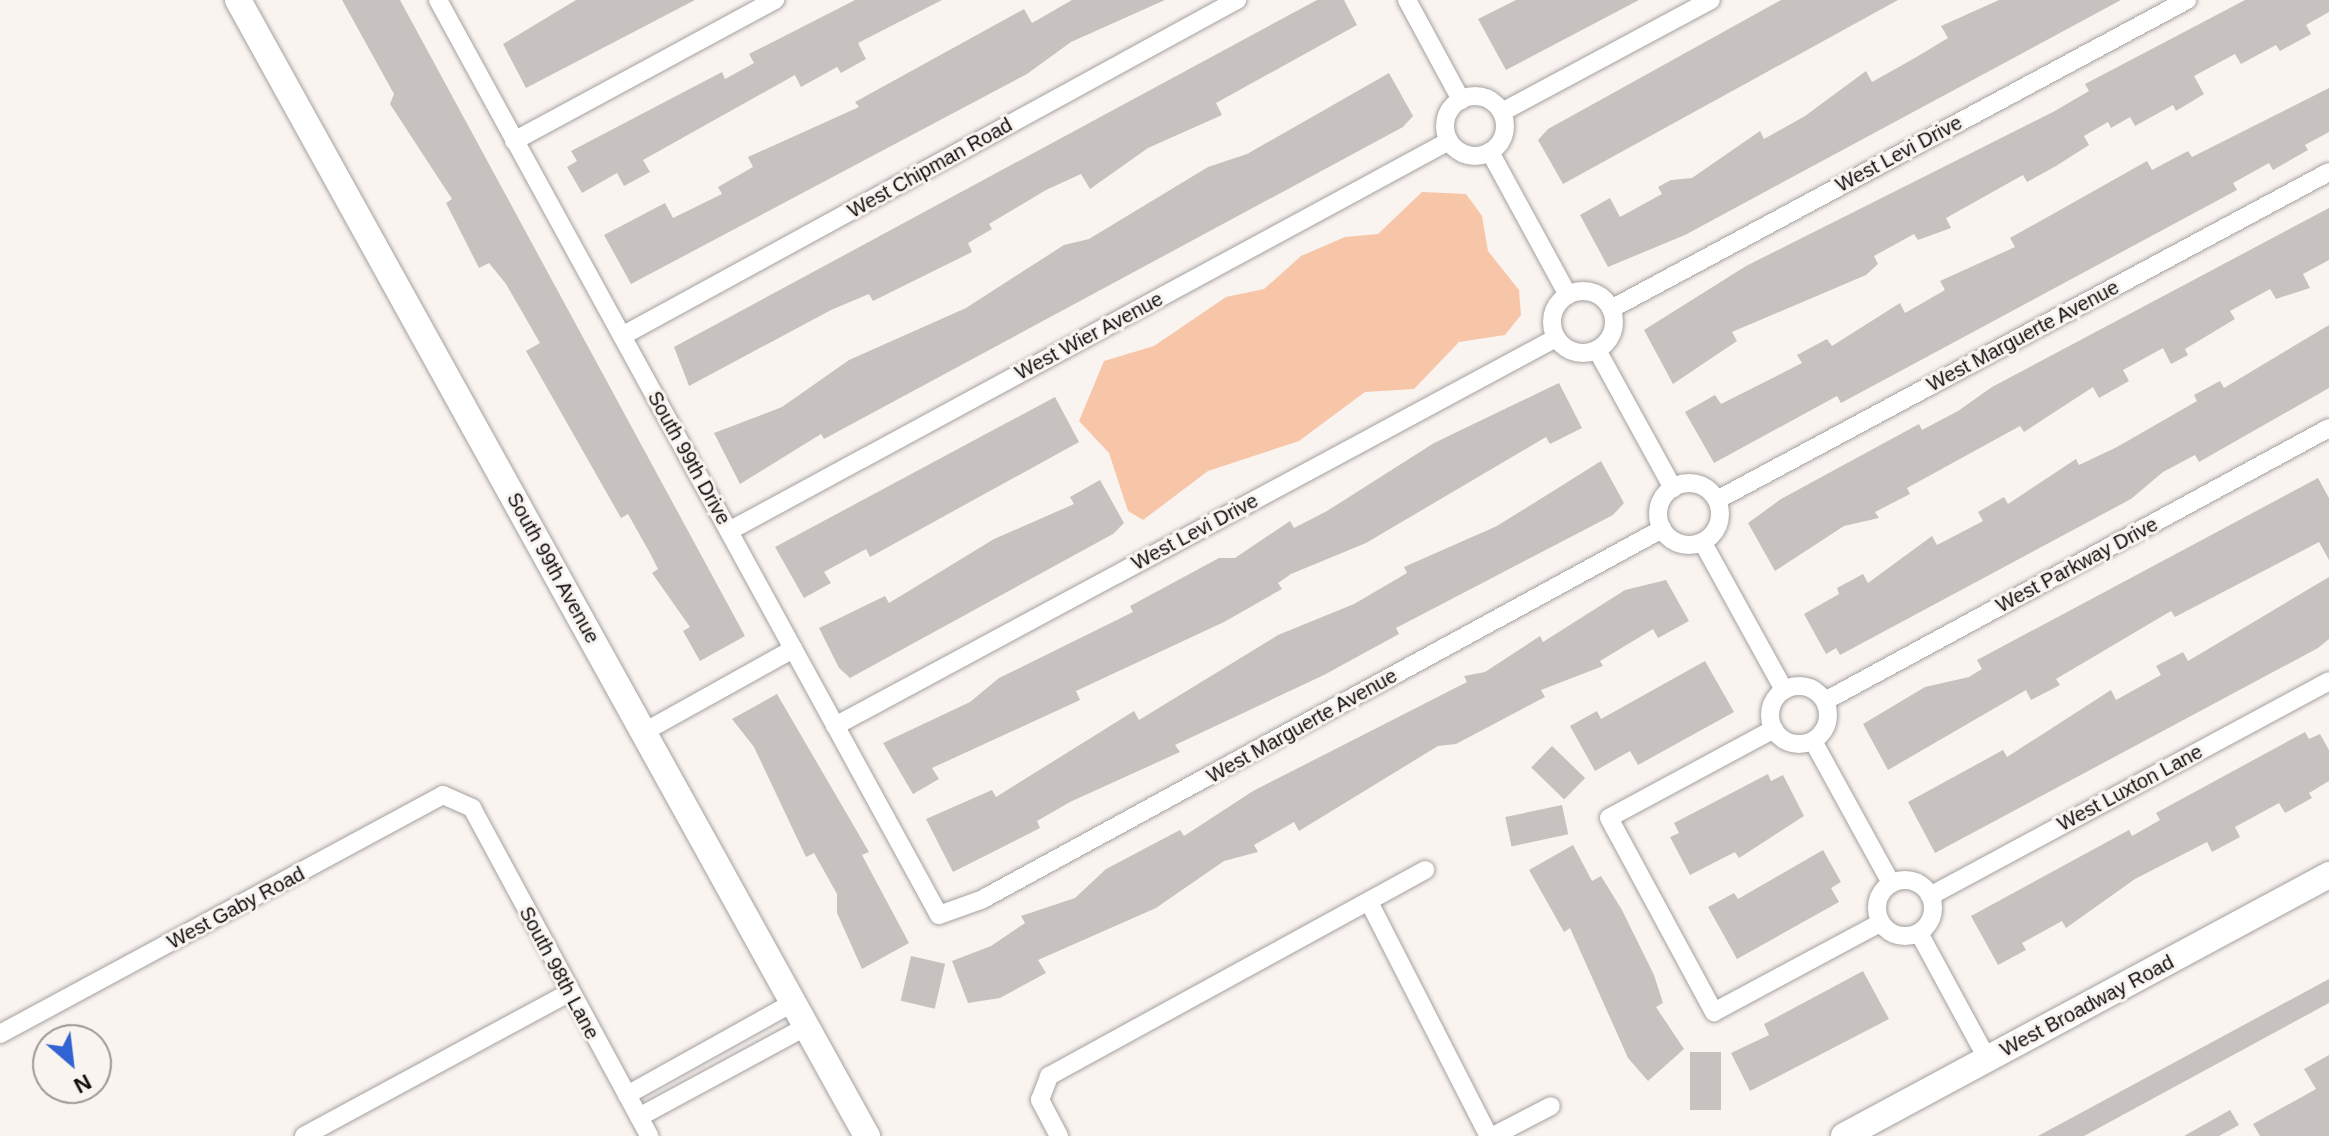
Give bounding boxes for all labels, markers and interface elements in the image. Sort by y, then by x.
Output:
street label: West Levi Drive [1832,111,1966,197]
street label: West Chipman Road [844,113,1016,223]
street label: West Marguerte Avenue [1922,275,2124,397]
street label: West Wier Avenue [1011,287,1167,385]
street label: South 99th Drive [642,387,736,529]
street label: South 99th Avenue [501,488,605,648]
street label: West Levi Drive [1128,489,1262,575]
street label: West Parkway Drive [1992,512,2162,618]
street label: West Marguerte Avenue [1202,663,1402,789]
street label: West Luxton Lane [2053,740,2207,836]
street label: West Gaby Road [163,862,309,954]
street label: South 98th Lane [514,903,604,1043]
street label: West Broadway Road [1996,950,2178,1062]
north arrow [32,1024,112,1104]
text: N [70,1069,95,1099]

